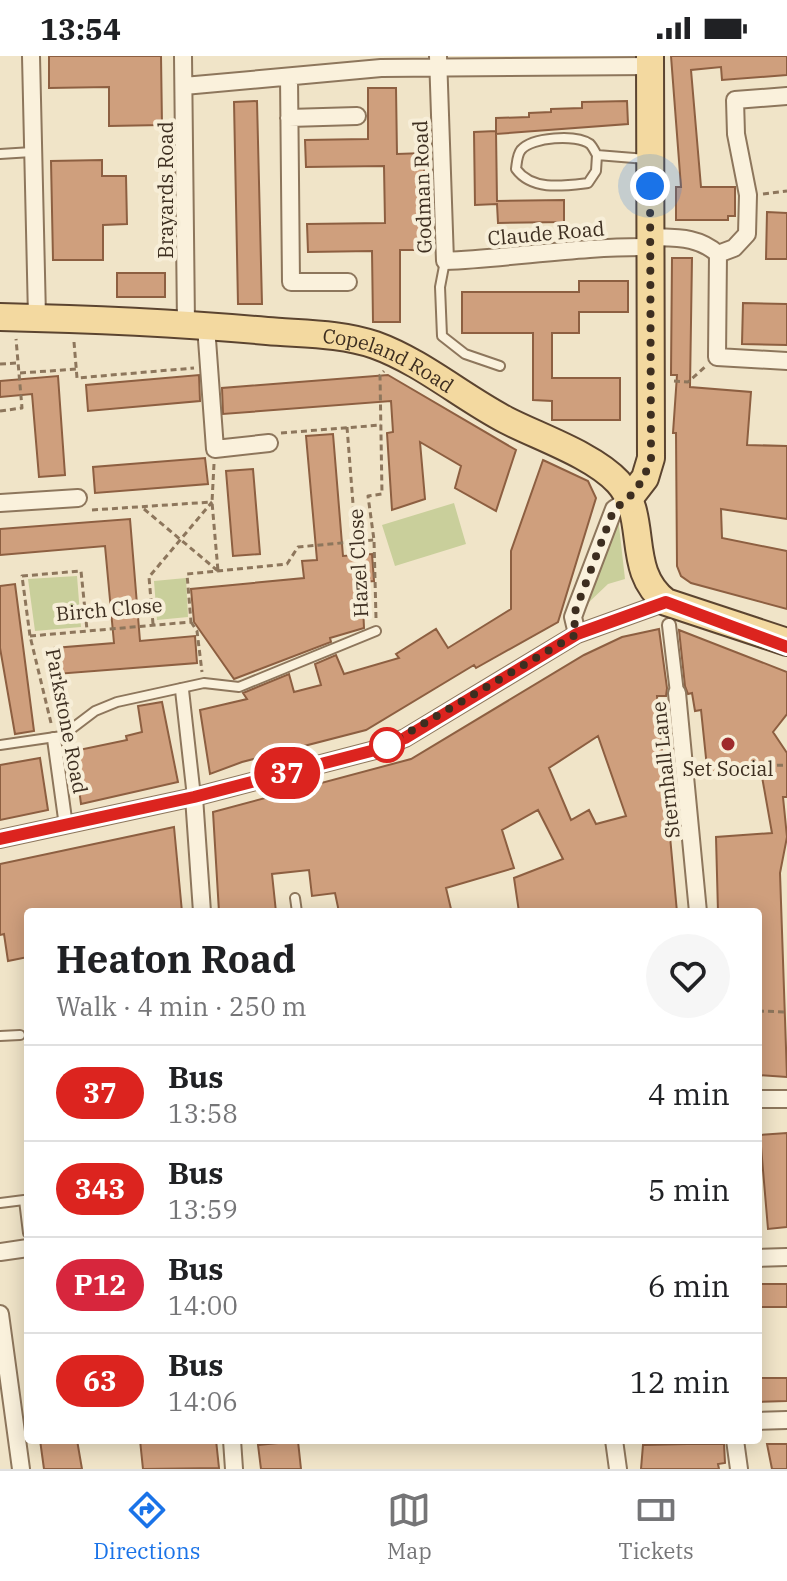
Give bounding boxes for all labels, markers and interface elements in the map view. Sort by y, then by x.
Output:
text: 13:54 [40,9,121,48]
street label: Godman Road [406,120,438,254]
street label: Brayards Road [152,121,179,259]
your location [630,166,670,206]
street label: Claude Road [486,214,606,252]
street label: Copeland Road [321,321,460,398]
street label: Hazel Close [342,508,374,618]
street label: Birch Close [55,591,163,627]
street label: Parkstone Road [40,646,94,796]
street label: Sternhall Lane [644,700,686,840]
unlabelled marker [370,728,404,762]
marker: Set Social [719,735,737,753]
line badge: 37 [251,747,323,799]
text: 37 [270,754,304,791]
place label: Set Social [683,755,773,782]
text: Heaton Road [56,934,296,983]
button: heart [646,934,730,1018]
text: Walk · 4 min · 250 m [56,989,307,1023]
text: Bus [168,1057,223,1096]
text: 37 [83,1074,117,1111]
text: 4 min [648,1074,730,1113]
text: 13:58 [168,1096,238,1130]
text: Bus [168,1153,223,1192]
text: 343 [75,1170,125,1207]
text: 5 min [648,1170,730,1209]
text: 13:59 [168,1192,238,1226]
text: Bus [168,1249,223,1288]
text: P12 [74,1266,126,1303]
text: 6 min [648,1266,730,1305]
text: 14:00 [168,1288,238,1322]
text: Bus [168,1345,223,1384]
text: 63 [83,1362,117,1399]
text: 12 min [630,1362,730,1401]
text: 14:06 [168,1384,238,1418]
tab: Directions [93,1488,201,1565]
tab: Map [387,1488,432,1565]
tab: Tickets [618,1488,694,1565]

